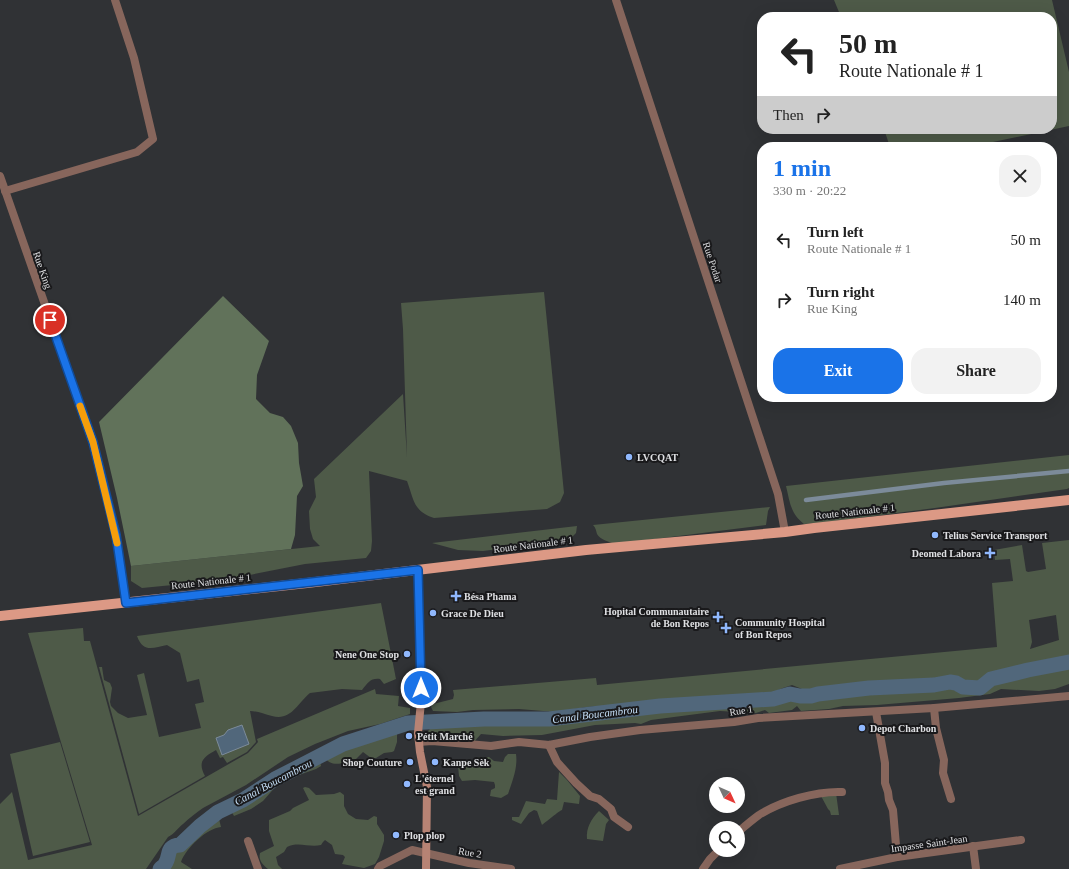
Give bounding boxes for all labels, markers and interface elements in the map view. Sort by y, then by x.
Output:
icon: left [773,28,825,80]
text: 50 m [839,28,897,59]
text: Route Nationale # 1 [839,61,983,81]
icon: right [812,104,834,126]
text: Then [773,107,804,123]
text: 1 min [773,155,831,181]
button: close [999,155,1041,197]
text: 330 m · 20:22 [773,183,846,198]
text: Turn left [807,224,864,240]
icon: left [773,229,795,251]
text: 50 m [1011,232,1041,248]
street label: Rue Podar [701,241,724,284]
text: Route Nationale # 1 [807,241,911,256]
street label: Rue King [31,250,54,290]
text: Turn right [807,284,874,300]
icon: right [773,289,795,311]
text: 140 m [1003,292,1041,308]
text: Rue King [807,301,857,316]
pin [33,303,67,337]
icon: arrive [39,309,61,331]
button: Exit [773,348,903,394]
button: Share [911,348,1041,394]
marker: LVCQAT [624,452,634,462]
place label: LVCQAT [637,452,678,463]
street label: Route Nationale # 1 [815,502,896,521]
marker: Telius Service Transport [930,530,940,540]
place label: Telius Service Transport [943,530,1048,541]
street label: Route Nationale # 1 [493,534,574,555]
marker: Deomed Labora [984,547,996,559]
place label: Deomed Labora [912,548,981,559]
street label: Route Nationale # 1 [171,572,252,591]
marker: Bésa Phama [451,591,461,601]
place label: Bésa Phama [464,591,517,602]
place label: Hopital Communautaire de Bon Repos [604,606,710,629]
marker: Grace De Dieu [428,608,438,618]
place label: Grace De Dieu [441,608,504,619]
marker: Hopital Communautaire de Bon Repos [712,611,724,623]
place label: Community Hospital of Bon Repos [735,617,825,640]
marker: Community Hospital of Bon Repos [720,622,732,634]
place label: Nene One Stop [335,649,399,660]
marker: Nene One Stop [402,649,412,659]
position arrow [400,667,442,709]
water label: Canal Boucambrou [552,703,639,725]
street label: Rue 1 [729,703,754,718]
marker: Depot Charbon [857,723,867,733]
place label: Depot Charbon [870,723,937,734]
marker: Pétit Marché [404,731,414,741]
place label: Pétit Marché [417,731,473,742]
water label: Canal Boucambrou [232,756,314,807]
place label: Shop Couture [342,757,403,768]
marker: Shop Couture [405,757,415,767]
marker: Kanpe Sèk [430,757,440,767]
place label: Kanpe Sèk [443,757,490,768]
place label: L'éternel est grand [415,773,455,796]
north arrow [709,777,745,813]
map controls [709,777,745,857]
marker: L'éternel est grand [402,779,412,789]
button: search [709,821,745,857]
marker: Plop plop [391,830,401,840]
place label: Plop plop [404,830,445,841]
street label: Impasse Saint-Jean [890,833,968,854]
street label: Rue 2 [457,845,482,860]

